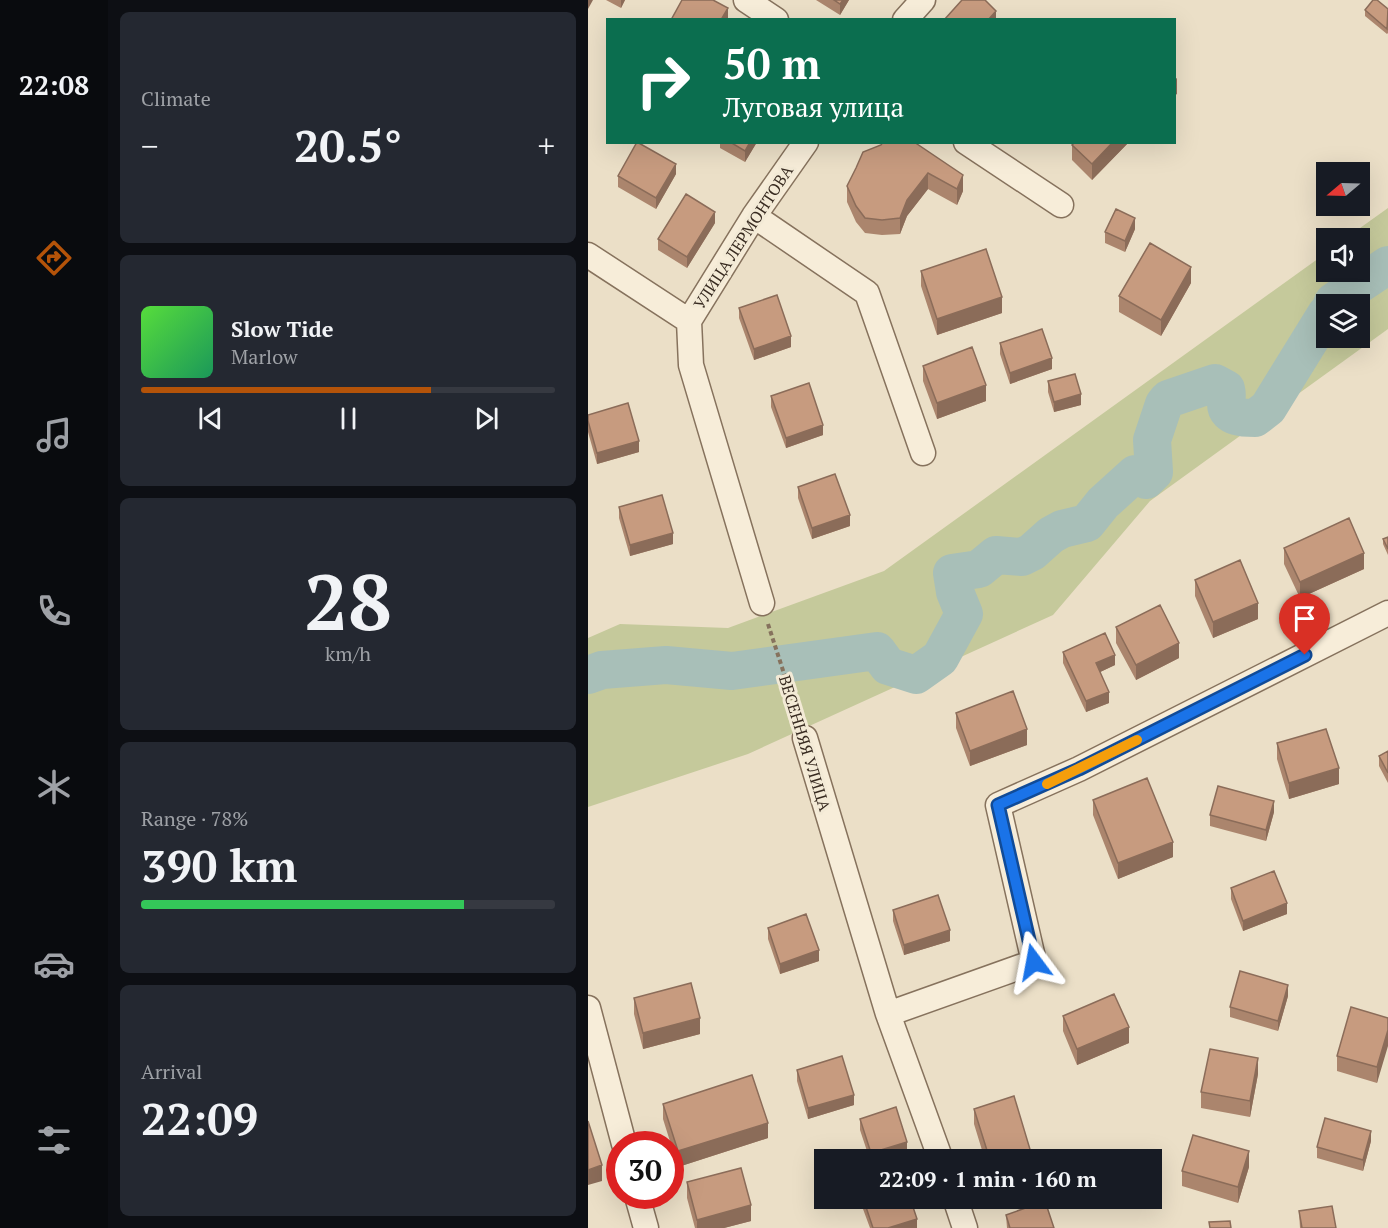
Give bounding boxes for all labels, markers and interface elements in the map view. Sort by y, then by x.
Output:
text: 50 m [723,35,821,91]
icon: right [624,42,702,120]
text: 22:08 [19,67,89,103]
text: Climate [141,85,211,112]
text: Луговая улица [723,89,904,125]
text: 20.5° [294,115,402,175]
text: − [141,124,159,167]
text: + [537,124,555,167]
street label: УЛИЦА ЛЕРМОНТОВА [688,161,798,313]
north arrow [1316,162,1370,216]
map controls [1316,162,1370,348]
button: sound [1316,228,1370,282]
icon: directions [33,237,75,279]
button: layers [1316,294,1370,348]
text: Slow Tide [231,314,334,343]
text: Marlow [231,343,298,370]
icon: previous [194,402,227,435]
icon: pause [332,402,365,435]
icon: next [470,402,503,435]
icon: music [33,414,75,456]
text: 28 [304,549,392,652]
icon: phone [33,590,75,632]
pin [1279,593,1330,655]
icon: arrive [1288,602,1321,635]
text: km/h [325,640,371,667]
street label: ВЕСЕННЯЯ УЛИЦА [774,672,836,814]
icon: climate [33,766,75,808]
text: Range · 78% [141,805,248,832]
text: 390 km [141,835,297,895]
position arrow [1002,930,1066,994]
icon: car [33,943,75,985]
text: Arrival [141,1058,202,1085]
text: 22:09 [141,1088,258,1148]
icon: filters [33,1119,75,1161]
speed limit sign: 30 [606,1131,684,1209]
text: 22:09 · 1 min · 160 m [879,1164,1097,1193]

